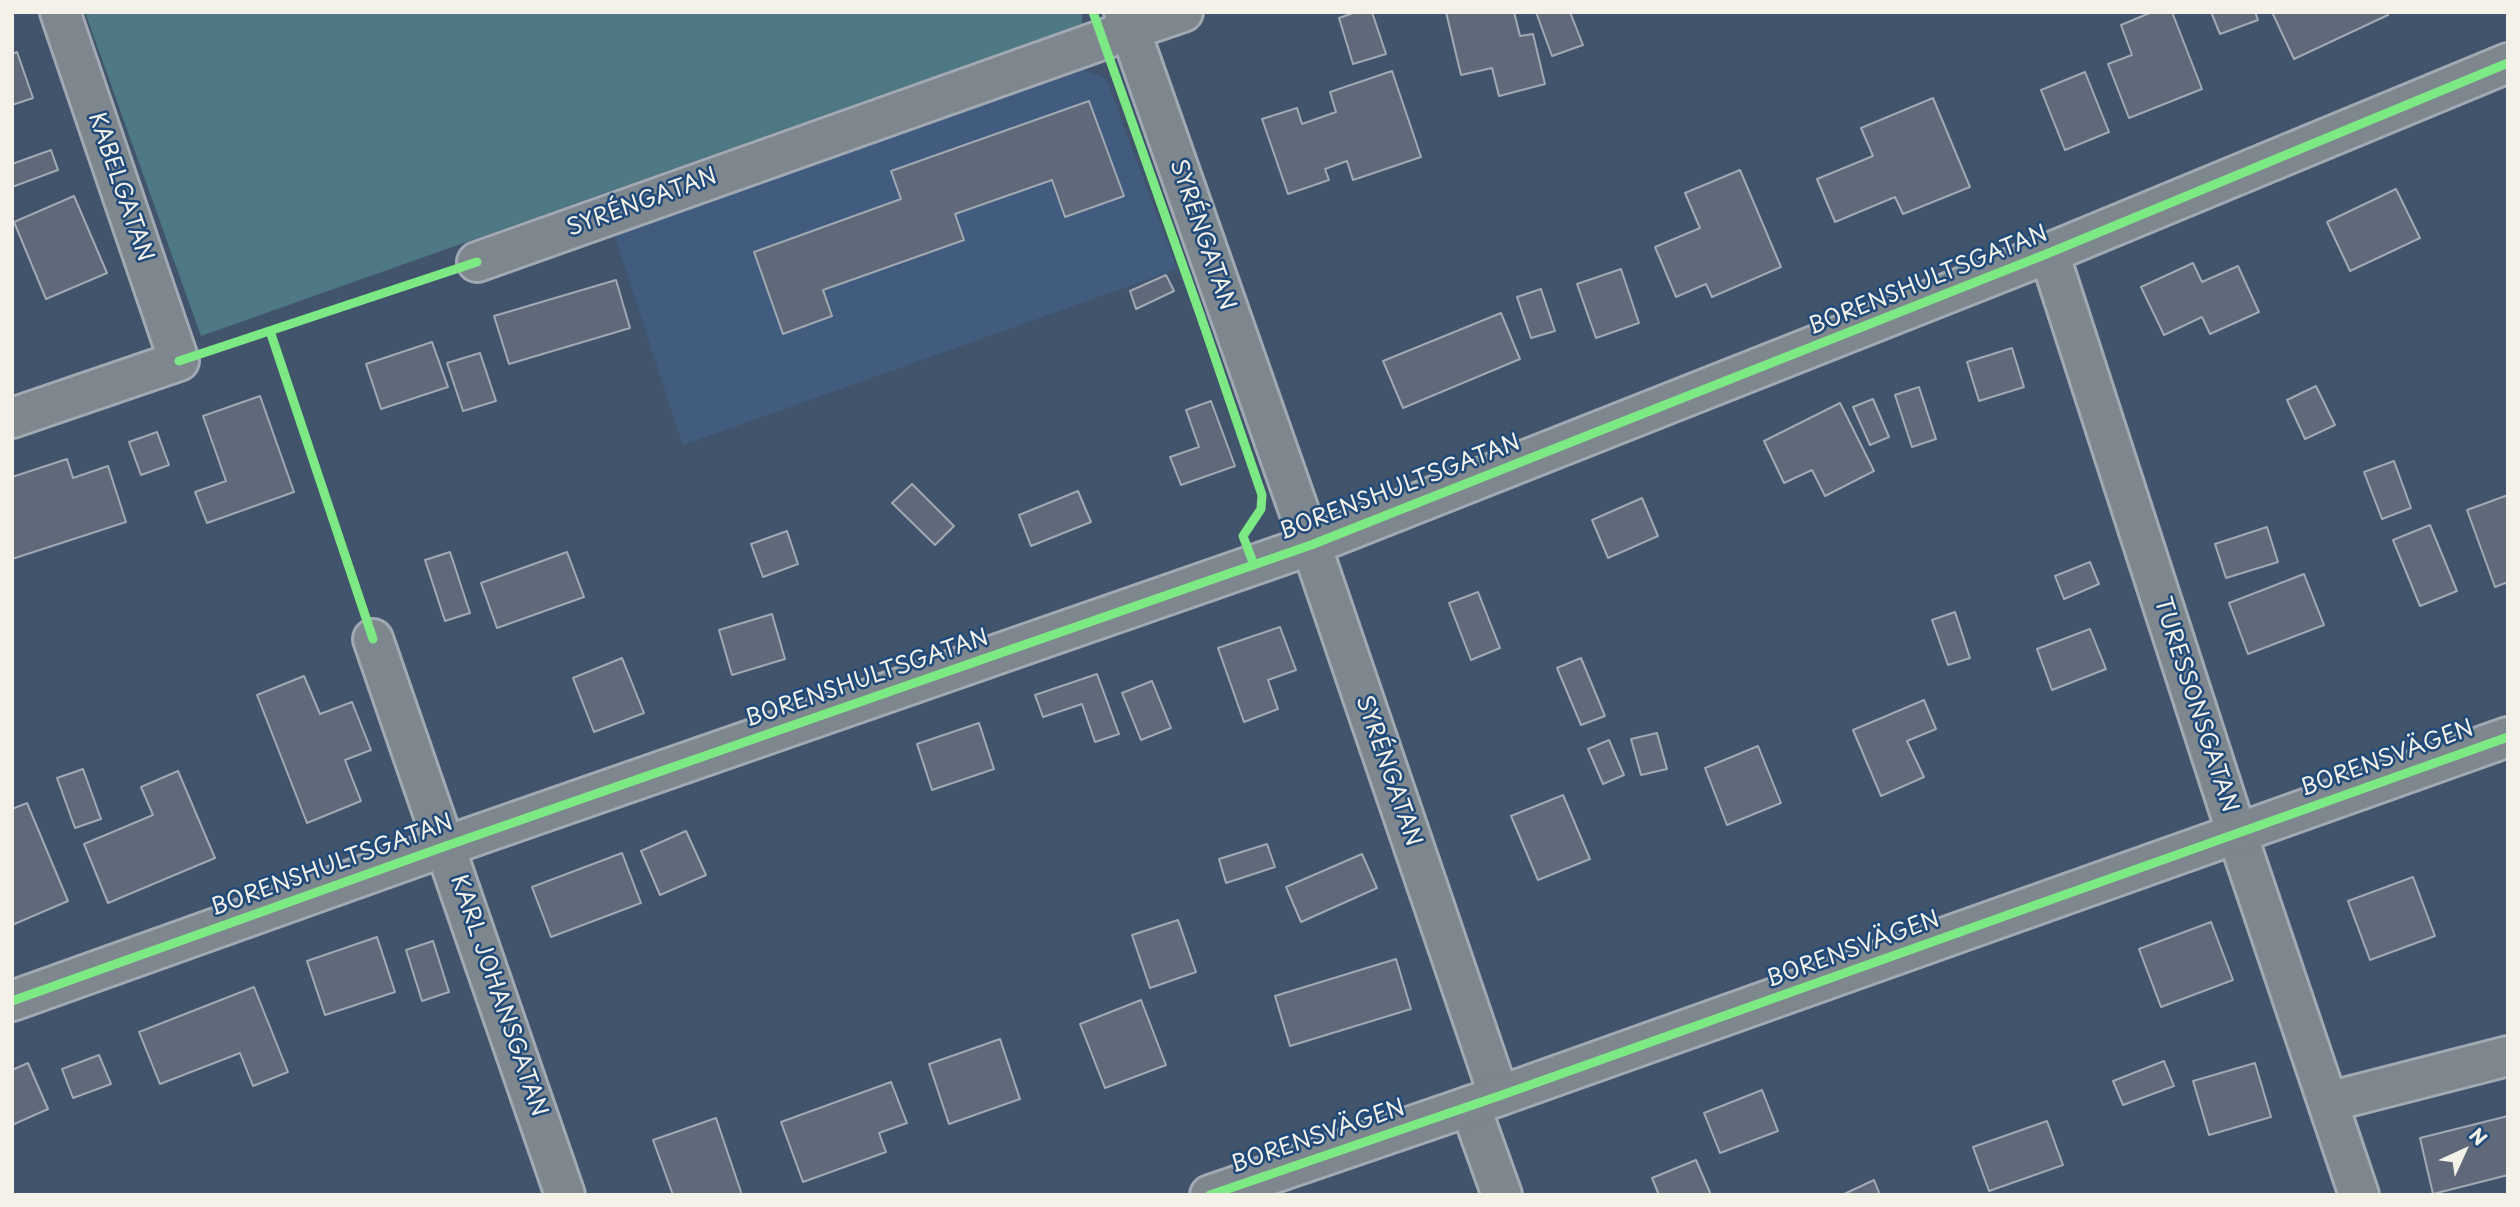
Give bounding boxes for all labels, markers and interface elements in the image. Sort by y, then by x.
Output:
street label: KABELGATAN [82,109,158,265]
street label: SYRÉNGATAN [1163,156,1241,314]
street label: SYRÉNGATAN [563,163,721,243]
street label: BORENSHULTSGATAN [1804,220,2052,342]
street label: BORENSHULTSGATAN [1276,429,1524,547]
street label: TURESSONSGATAN [2147,594,2243,816]
street label: BORENSHULTSGATAN [741,624,993,734]
street label: SYRÉNGATAN [1349,692,1427,850]
street label: BORENSVÄGEN [2297,715,2477,803]
street label: BORENSHULTSGATAN [207,809,457,923]
street label: KARL JOHANSGATAN [444,872,552,1120]
street label: BORENSVÄGEN [1763,906,1943,994]
street label: BORENSVÄGEN [1227,1094,1409,1180]
north arrow [2429,1116,2499,1186]
text: N [2464,1121,2494,1151]

